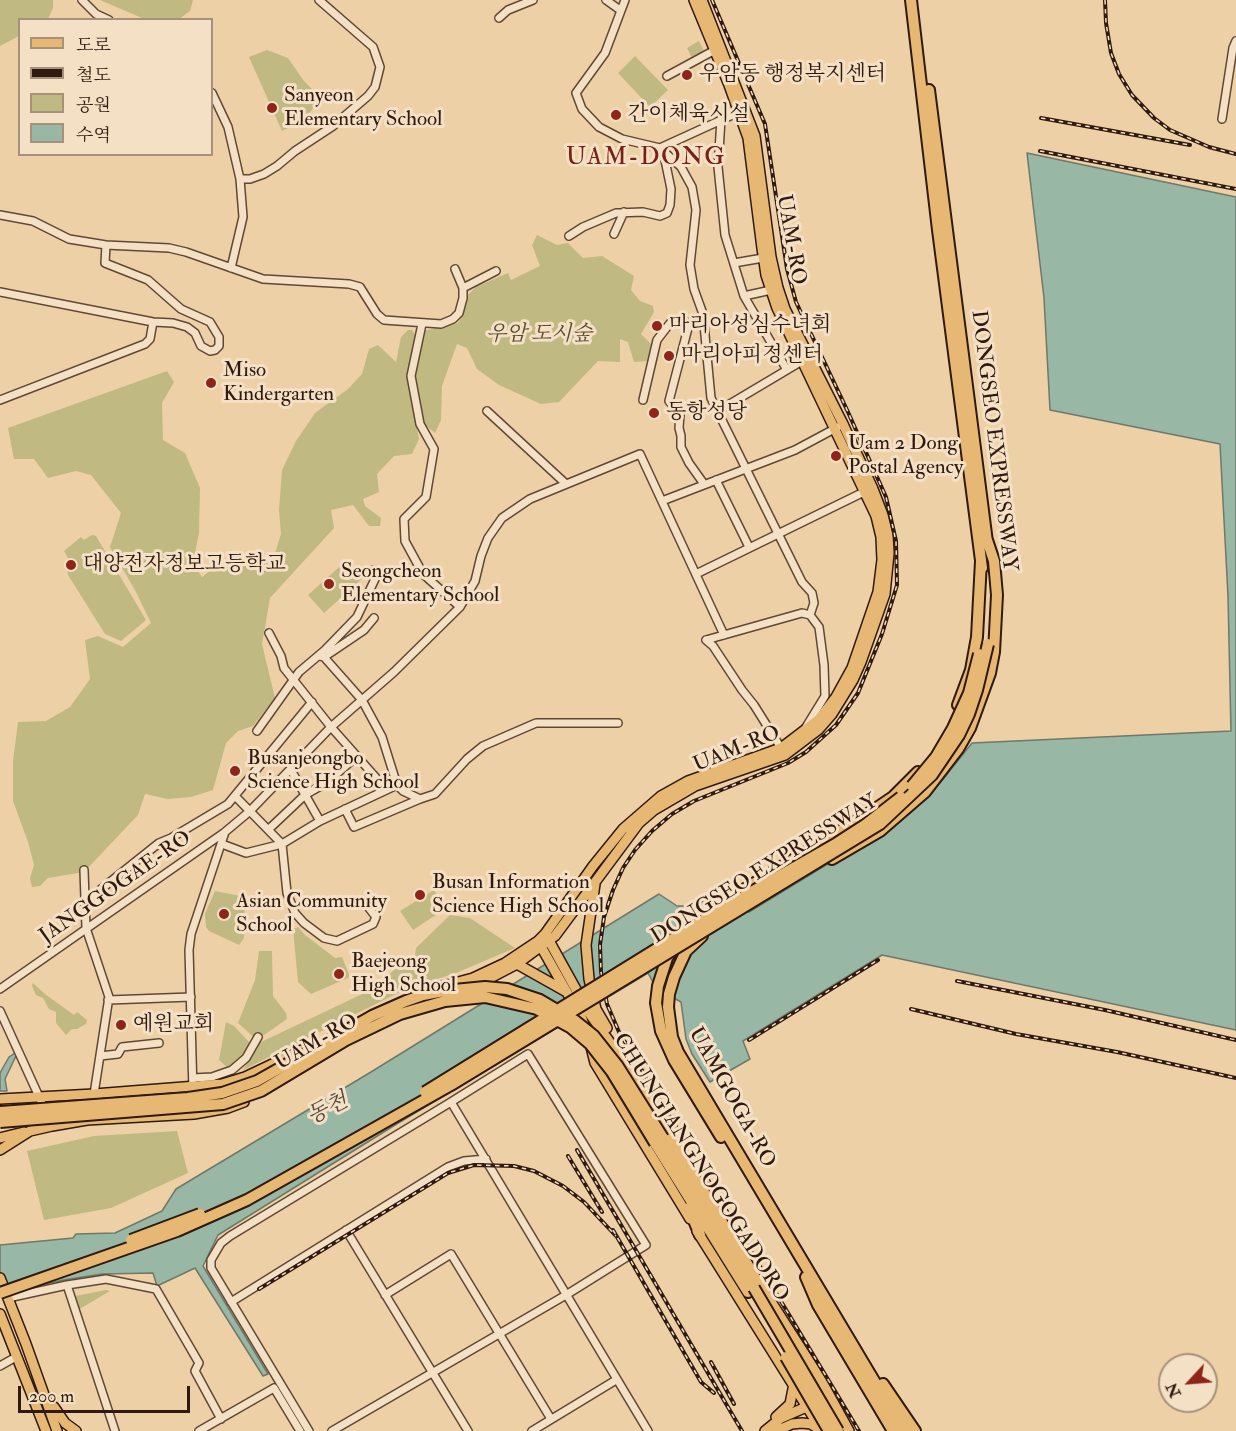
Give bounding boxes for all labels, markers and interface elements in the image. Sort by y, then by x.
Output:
legend [18,18,213,156]
text: 도로 [76,34,111,57]
place label: 우암동 행정복지센터 [699,62,886,88]
text: 철도 [76,64,111,87]
marker: 우암동 행정복지센터 [680,68,694,82]
place label: Sanyeon Elementary School [284,83,442,133]
text: 공원 [76,94,111,117]
marker: Sanyeon Elementary School [265,101,279,115]
place label: 간이체육시설 [628,102,750,128]
marker: 간이체육시설 [609,108,623,122]
text: 수역 [76,124,111,147]
district label: UAM-DONG [566,145,726,173]
street label: UAM-RO [770,193,810,287]
street label: DONGSEO EXPRESSWAY [964,309,1022,573]
place label: 마리아성심수녀회 [669,313,831,339]
marker: 마리아성심수녀회 [650,319,664,333]
park label: 우암 도시숲 [486,322,592,348]
place label: 마리아피정센터 [681,343,823,369]
marker: 마리아피정센터 [662,349,676,363]
place label: Miso Kindergarten [223,358,334,408]
marker: Miso Kindergarten [204,376,218,390]
place label: 동항성당 [666,400,747,426]
marker: 동항성당 [647,406,661,420]
place label: Uam 2 Dong Postal Agency [848,431,963,481]
marker: Uam 2 Dong Postal Agency [829,449,843,463]
place label: 대양전자정보고등학교 [83,552,286,578]
marker: 대양전자정보고등학교 [64,558,78,572]
place label: Seongcheon Elementary School [341,559,499,609]
marker: Seongcheon Elementary School [322,577,336,591]
street label: UAM-RO [690,721,784,779]
place label: Busanjeongbo Science High School [247,746,419,796]
marker: Busanjeongbo Science High School [228,764,242,778]
street label: DONGSEO EXPRESSWAY [647,790,883,950]
street label: JANGGOGAE-RO [35,826,197,950]
place label: Busan Information Science High School [432,870,604,920]
marker: Busan Information Science High School [413,888,427,902]
place label: Asian Community School [236,889,387,939]
marker: Asian Community School [217,907,231,921]
place label: Baejeong High School [351,949,456,999]
marker: Baejeong High School [332,967,346,981]
street label: UAM-RO [271,1009,363,1077]
place label: 예원교회 [133,1012,214,1038]
marker: 예원교회 [114,1018,128,1032]
street label: UAMGOGA-RO [682,1023,780,1173]
street label: CHUNGJANGNOGOGADORO [607,1029,793,1307]
water label: 동천 [303,1089,353,1131]
north arrow [1158,1353,1218,1413]
scale bar [21,1374,194,1412]
text: N [1161,1379,1186,1401]
text: 200 m [29,1385,74,1408]

